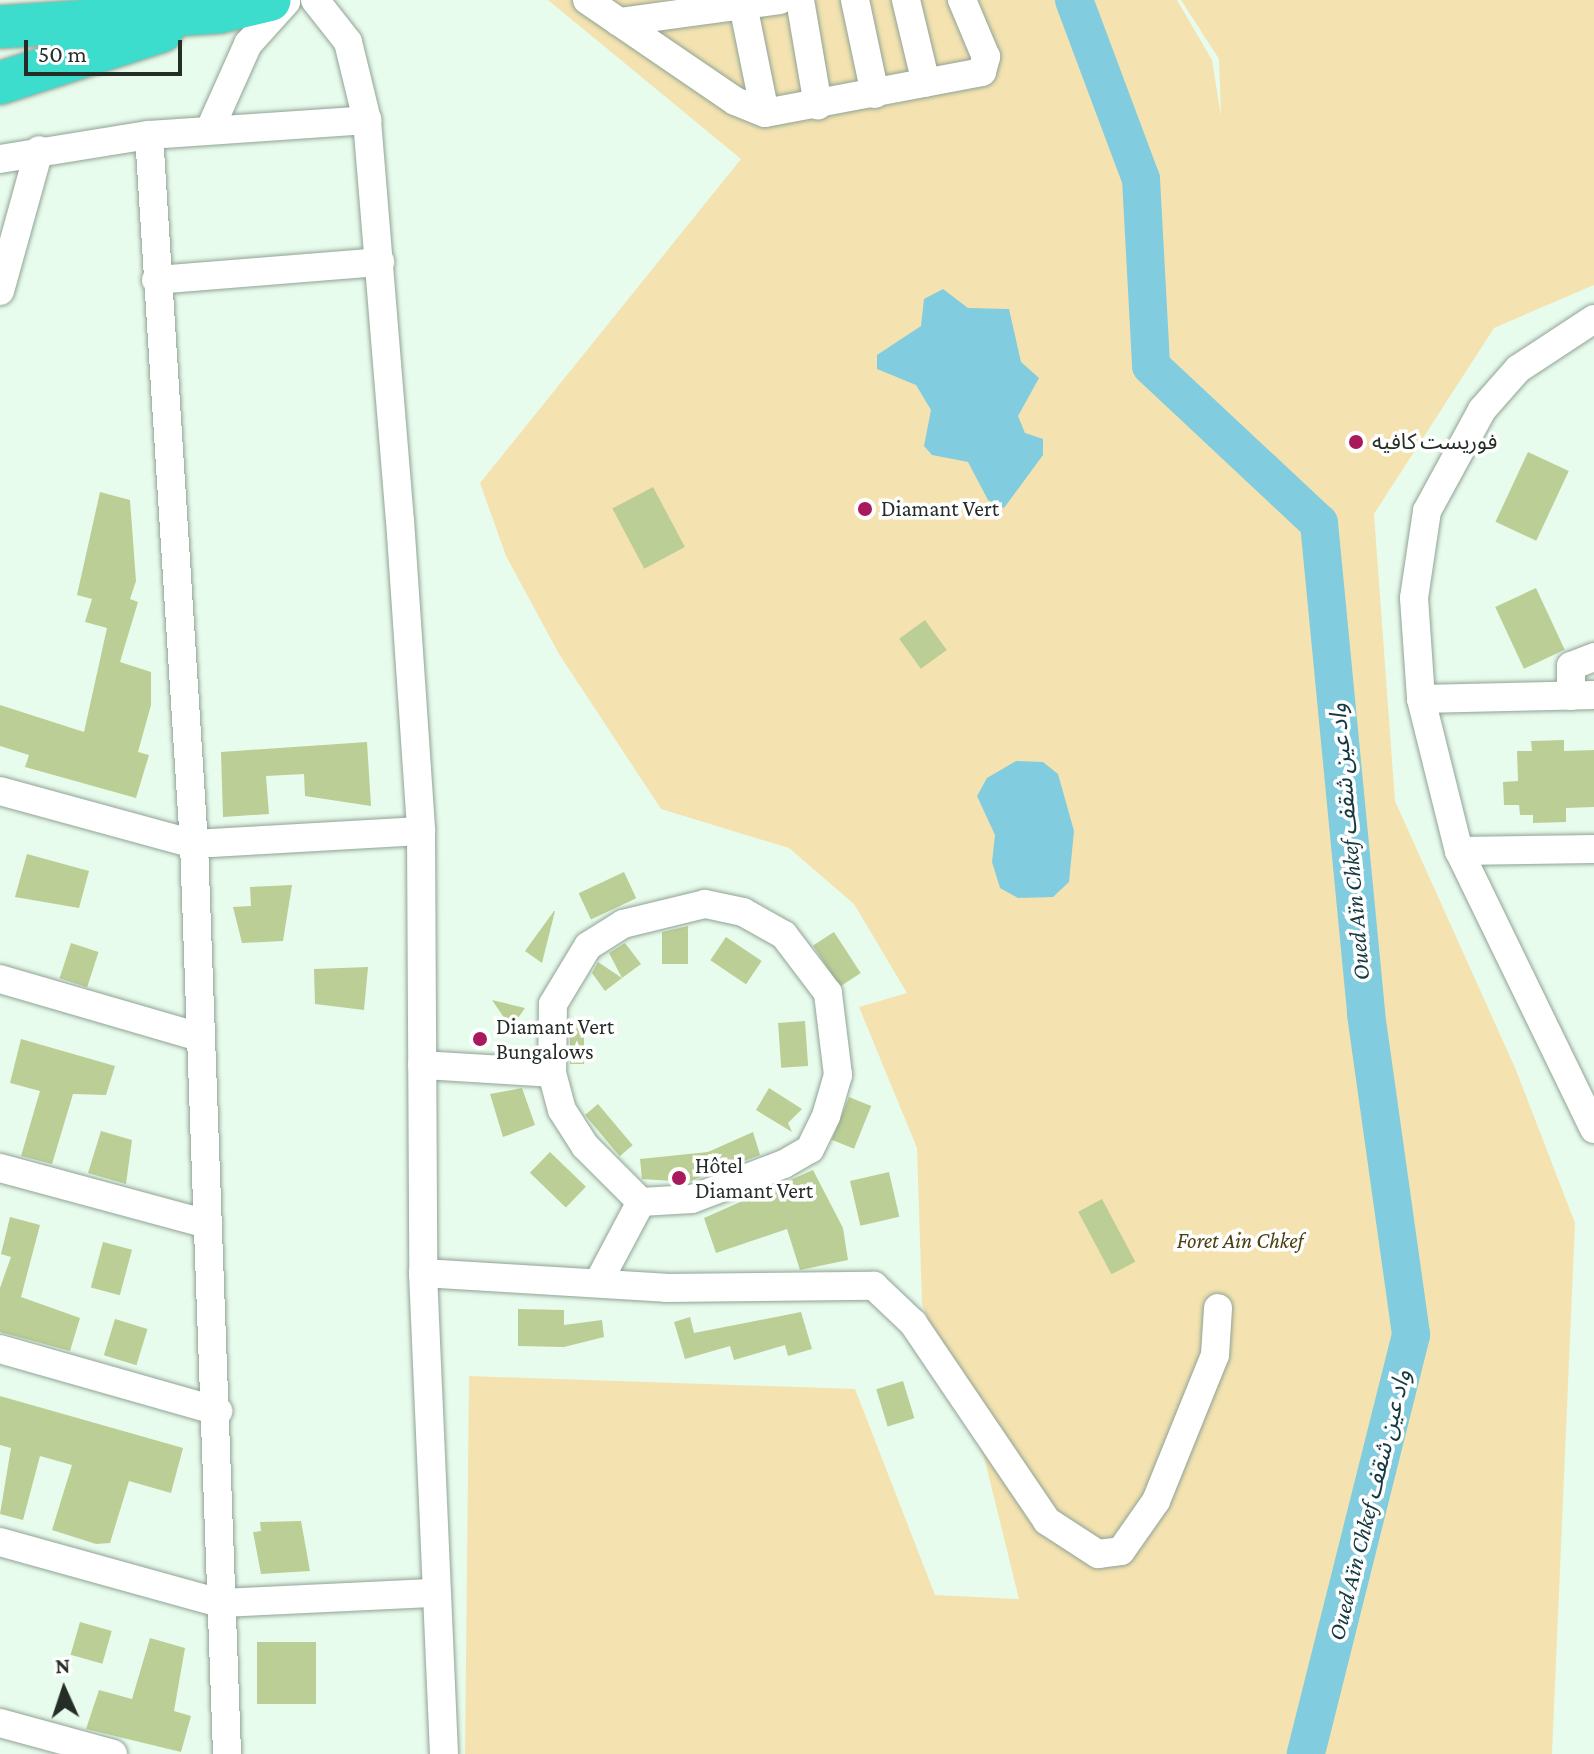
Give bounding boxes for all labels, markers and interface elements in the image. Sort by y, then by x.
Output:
scale bar [28,24,186,74]
text: 50 m [38,40,87,67]
place label: فوريست كافيه [1372,429,1497,455]
marker: فوريست كافيه [1347,433,1365,451]
place label: Diamant Vert [881,496,999,522]
marker: Diamant Vert [856,500,874,518]
water label: Oued Aïn Chkef واد عين شقف [1323,702,1375,982]
place label: Diamant Vert Bungalows [496,1013,614,1064]
marker: Diamant Vert Bungalows [471,1030,489,1048]
place label: Hôtel Diamant Vert [695,1152,813,1204]
marker: Hôtel Diamant Vert [670,1169,688,1187]
park label: Foret Ain Chkef [1177,1228,1303,1254]
water label: Oued Aïn Chkef واد عين شقف [1321,1367,1417,1643]
north arrow [24,1650,104,1730]
text: N [55,1653,71,1678]

